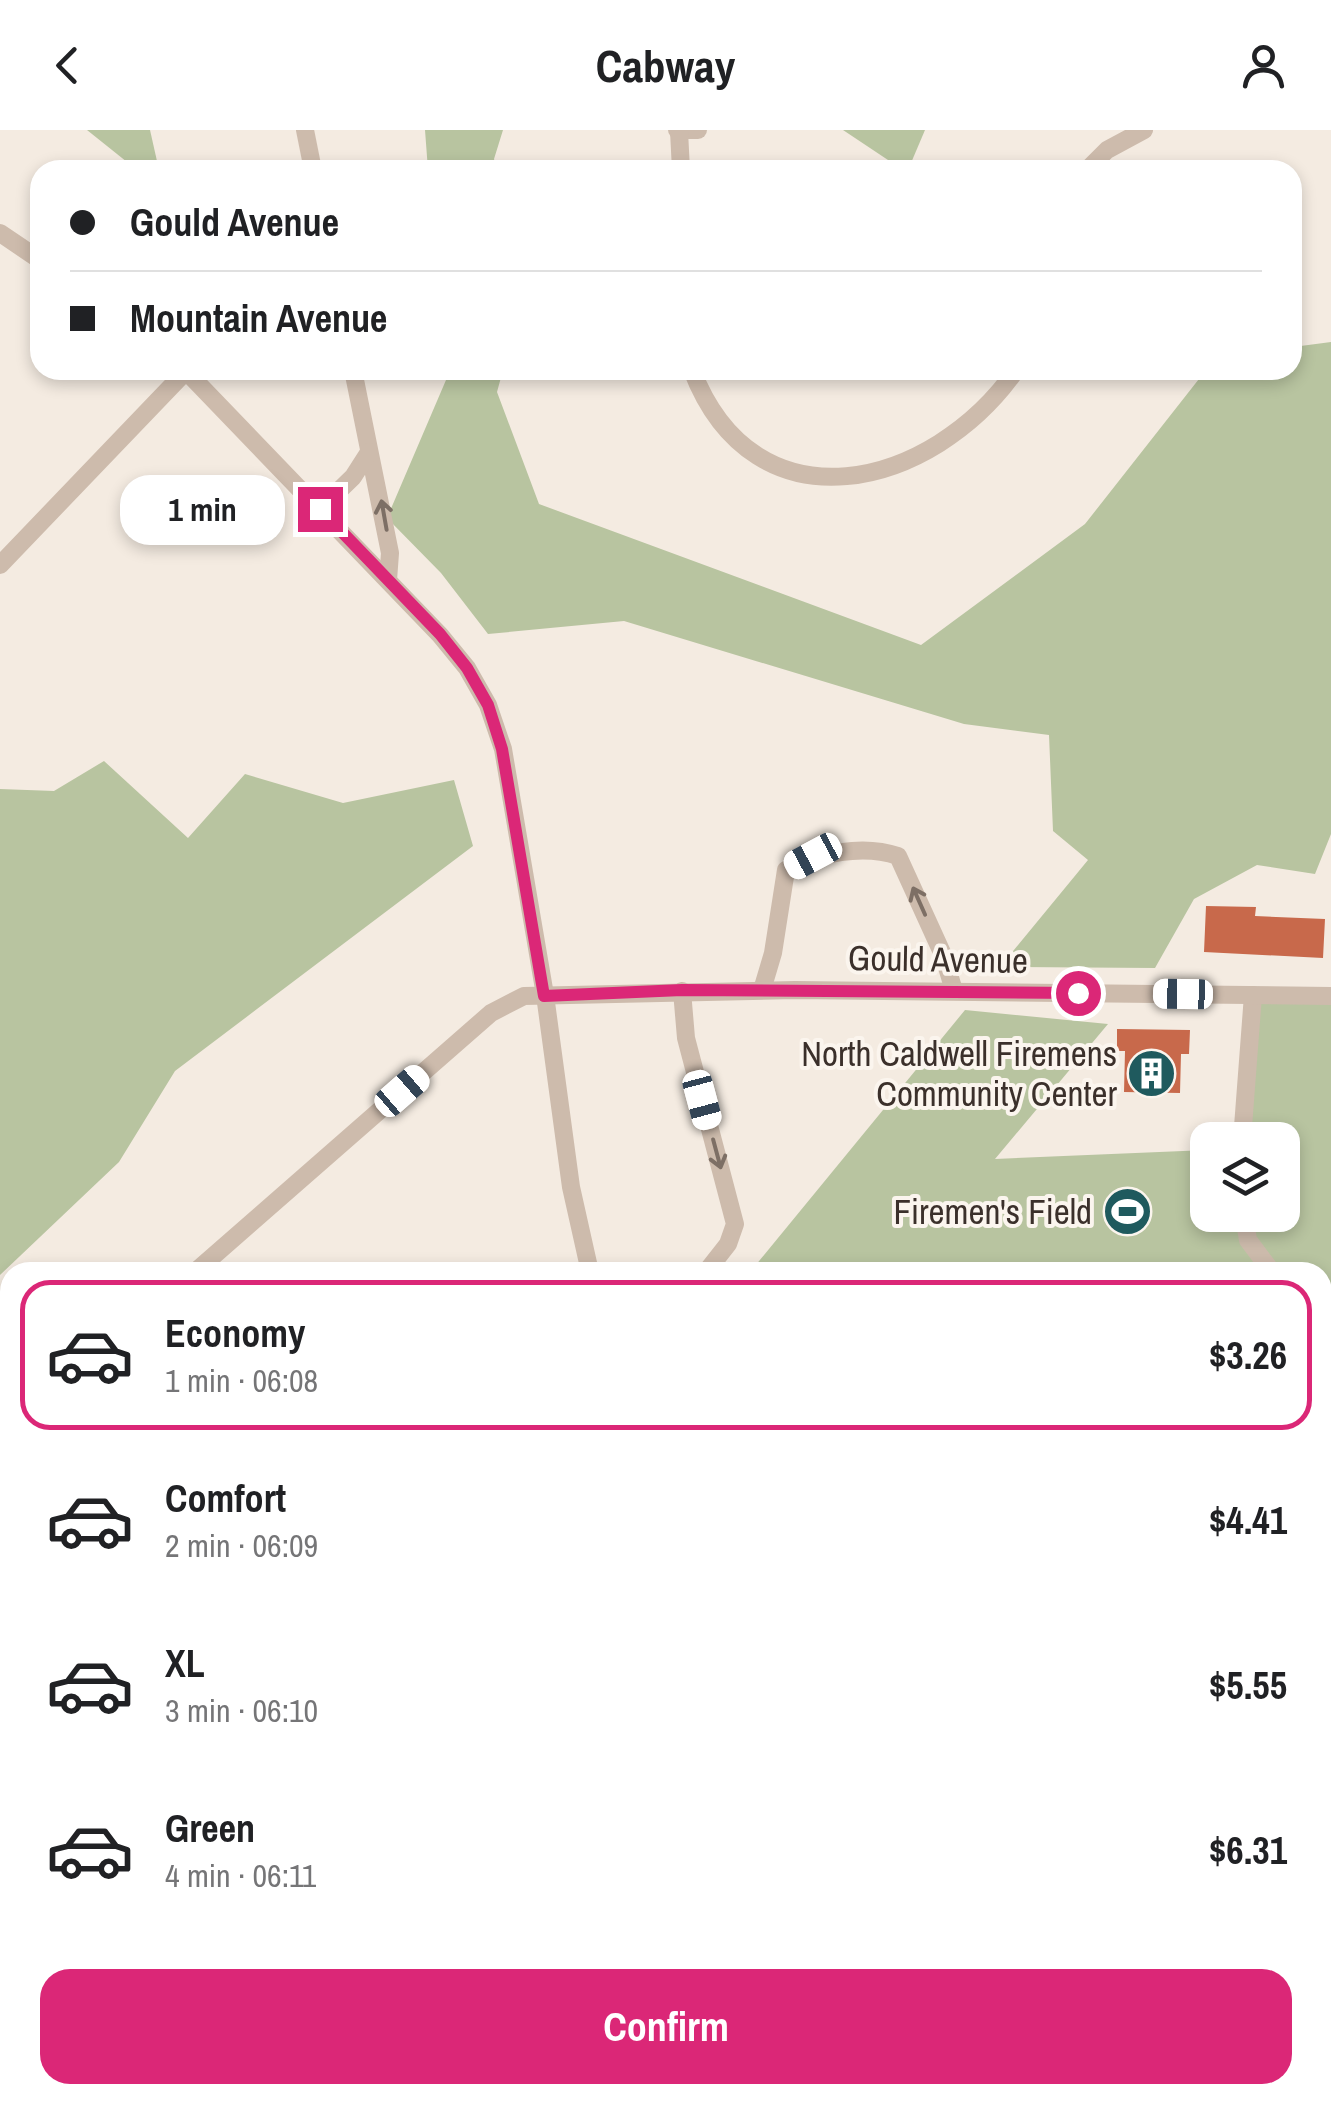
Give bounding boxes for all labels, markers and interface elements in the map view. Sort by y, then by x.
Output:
text: Cabway [596,35,735,96]
icon: back [40,38,95,93]
icon: person [1236,38,1291,93]
text: Gould Avenue [130,197,339,248]
text: Mountain Avenue [130,293,387,344]
callout: 1 min [120,474,285,544]
route end [298,487,343,532]
text: 1 min [168,488,237,531]
one-way arrow [374,500,393,532]
car [779,829,847,883]
one-way arrow [909,886,927,917]
street label: Gould Avenue [848,934,1028,984]
route start [1056,971,1101,1016]
car [1153,978,1213,1010]
place label: North Caldwell Firemens Community Center [801,1030,1117,1117]
building icon: North Caldwell Firemens Community Center [1126,1047,1178,1099]
car [370,1060,434,1122]
car [680,1067,724,1133]
map controls [1190,1122,1300,1232]
button: layers [1190,1122,1300,1232]
one-way arrow [708,1138,727,1169]
sports icon: Firemen's Field [1101,1185,1153,1237]
place label: Firemen's Field [894,1188,1092,1235]
text: Economy [165,1308,305,1359]
icon: car [45,1310,135,1400]
text: $3.26 [1209,1330,1287,1381]
text: 1 min · 06:08 [165,1359,318,1402]
text: Comfort [165,1473,286,1524]
icon: car [45,1475,135,1565]
text: $4.41 [1209,1495,1287,1546]
text: 2 min · 06:09 [165,1524,318,1567]
text: XL [165,1638,205,1689]
icon: car [45,1640,135,1730]
text: $5.55 [1209,1660,1287,1711]
text: 3 min · 06:10 [165,1689,318,1732]
text: Green [165,1803,255,1854]
icon: car [45,1805,135,1895]
text: $6.31 [1209,1825,1287,1876]
text: 4 min · 06:11 [165,1854,316,1897]
button: Confirm [40,1969,1292,2084]

